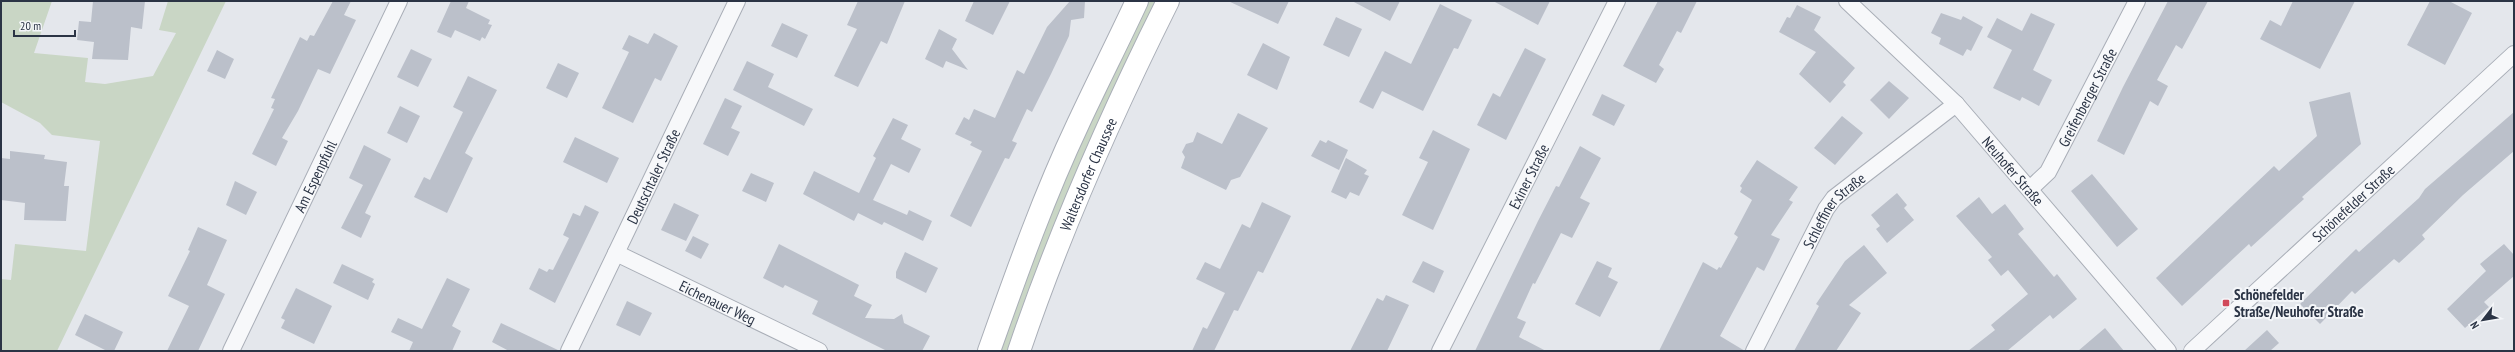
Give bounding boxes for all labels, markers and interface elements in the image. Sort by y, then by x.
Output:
scale bar [14,12,75,38]
text: 20 m [20,18,41,33]
street label: Greifenberger Straße [2053,45,2120,150]
street label: Waltersdorfer Chaussee [1055,114,1121,233]
street label: Deutschtaler Straße [622,125,684,227]
street label: Neuhofer Straße [1978,132,2048,209]
street label: Am Espenpfuhl [290,136,341,215]
street label: Exiner Straße [1504,140,1553,212]
street label: Schönefelder Straße [2308,160,2398,245]
street label: Schleffiner Straße [1798,168,1869,251]
street label: Eichenauer Weg [677,276,759,329]
place label: Schönefelder Straße/Neuhofer Straße [2234,285,2364,321]
marker: Schönefelder Straße/Neuhofer Straße [2221,298,2231,308]
north arrow [2463,300,2503,340]
text: N [2467,319,2482,331]

